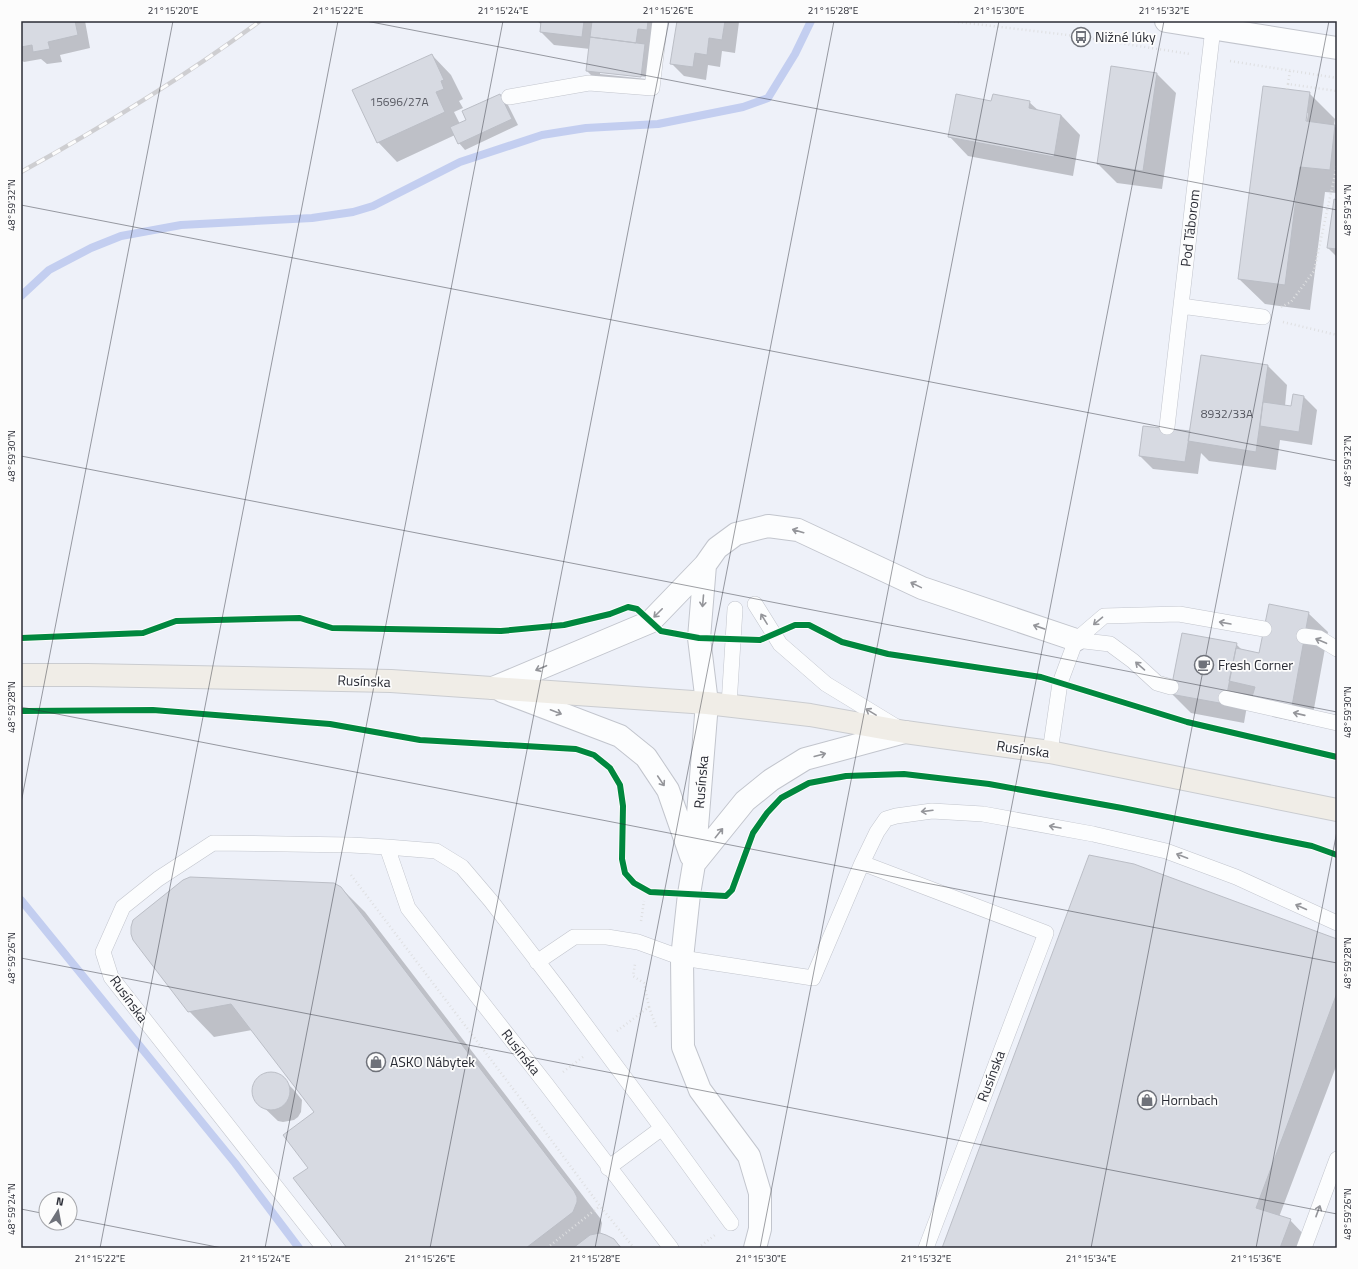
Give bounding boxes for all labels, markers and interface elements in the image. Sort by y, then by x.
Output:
text: 21°15'20"E [148,3,199,18]
text: 21°15'22"E [313,3,364,18]
text: 21°15'24"E [478,3,529,18]
text: 21°15'26"E [643,3,694,18]
text: 21°15'28"E [808,3,859,18]
text: 21°15'30"E [974,3,1025,18]
text: 21°15'32"E [1139,3,1190,18]
bus stop icon: Nižné lúky [1070,26,1092,48]
place label: Nižné lúky [1095,26,1156,47]
house number: 15696/27A [369,92,429,111]
text: 48°59'32"N [4,179,19,231]
text: 48°59'34"N [1340,184,1355,236]
street label: Pod Táborom [1174,188,1205,268]
house number: 8932/33A [1201,404,1253,423]
text: 48°59'30"N [4,430,19,482]
text: 48°59'32"N [1340,435,1355,487]
one-way arrow [792,527,805,534]
one-way arrow [910,581,922,588]
one-way arrow [699,594,706,607]
one-way arrow [654,608,663,618]
one-way arrow [760,613,768,625]
one-way arrow [1092,617,1103,625]
one-way arrow [1219,618,1232,626]
one-way arrow [1032,623,1045,630]
one-way arrow [1315,636,1327,644]
cafe icon: Fresh Corner [1193,654,1215,676]
place label: Fresh Corner [1218,654,1293,675]
one-way arrow [1134,662,1145,671]
one-way arrow [536,664,548,672]
street label: Rusínska [337,669,391,692]
text: 48°59'28"N [4,681,19,733]
text: 48°59'30"N [1340,686,1355,738]
one-way arrow [549,708,561,716]
one-way arrow [866,708,877,716]
one-way arrow [1293,710,1306,718]
street label: Rusínska [995,734,1051,763]
one-way arrow [813,751,826,758]
street label: Rusínska [688,754,713,809]
one-way arrow [657,775,665,786]
one-way arrow [920,808,933,815]
one-way arrow [1049,822,1062,830]
one-way arrow [714,828,723,839]
one-way arrow [1176,852,1188,860]
one-way arrow [1296,903,1308,910]
text: 48°59'26"N [4,932,19,984]
text: 48°59'28"N [1340,937,1355,989]
street label: Rusínska [105,971,154,1026]
street label: Rusínska [497,1024,546,1079]
street label: Rusínska [971,1047,1010,1104]
shop icon: ASKO Nábytek [365,1051,387,1073]
place label: ASKO Nábytek [390,1051,475,1072]
shop icon: Hornbach [1136,1089,1158,1111]
place label: Hornbach [1161,1089,1218,1110]
text: 48°59'24"N [4,1183,19,1235]
text: 48°59'26"N [1340,1188,1355,1240]
north arrow [38,1191,78,1231]
text: N [55,1193,65,1210]
one-way arrow [1314,1206,1322,1218]
text: 21°15'22"E [75,1251,126,1266]
text: 21°15'24"E [240,1251,291,1266]
text: 21°15'26"E [405,1251,456,1266]
text: 21°15'28"E [570,1251,621,1266]
text: 21°15'30"E [736,1251,787,1266]
text: 21°15'32"E [901,1251,952,1266]
text: 21°15'34"E [1066,1251,1117,1266]
text: 21°15'36"E [1231,1251,1282,1266]

